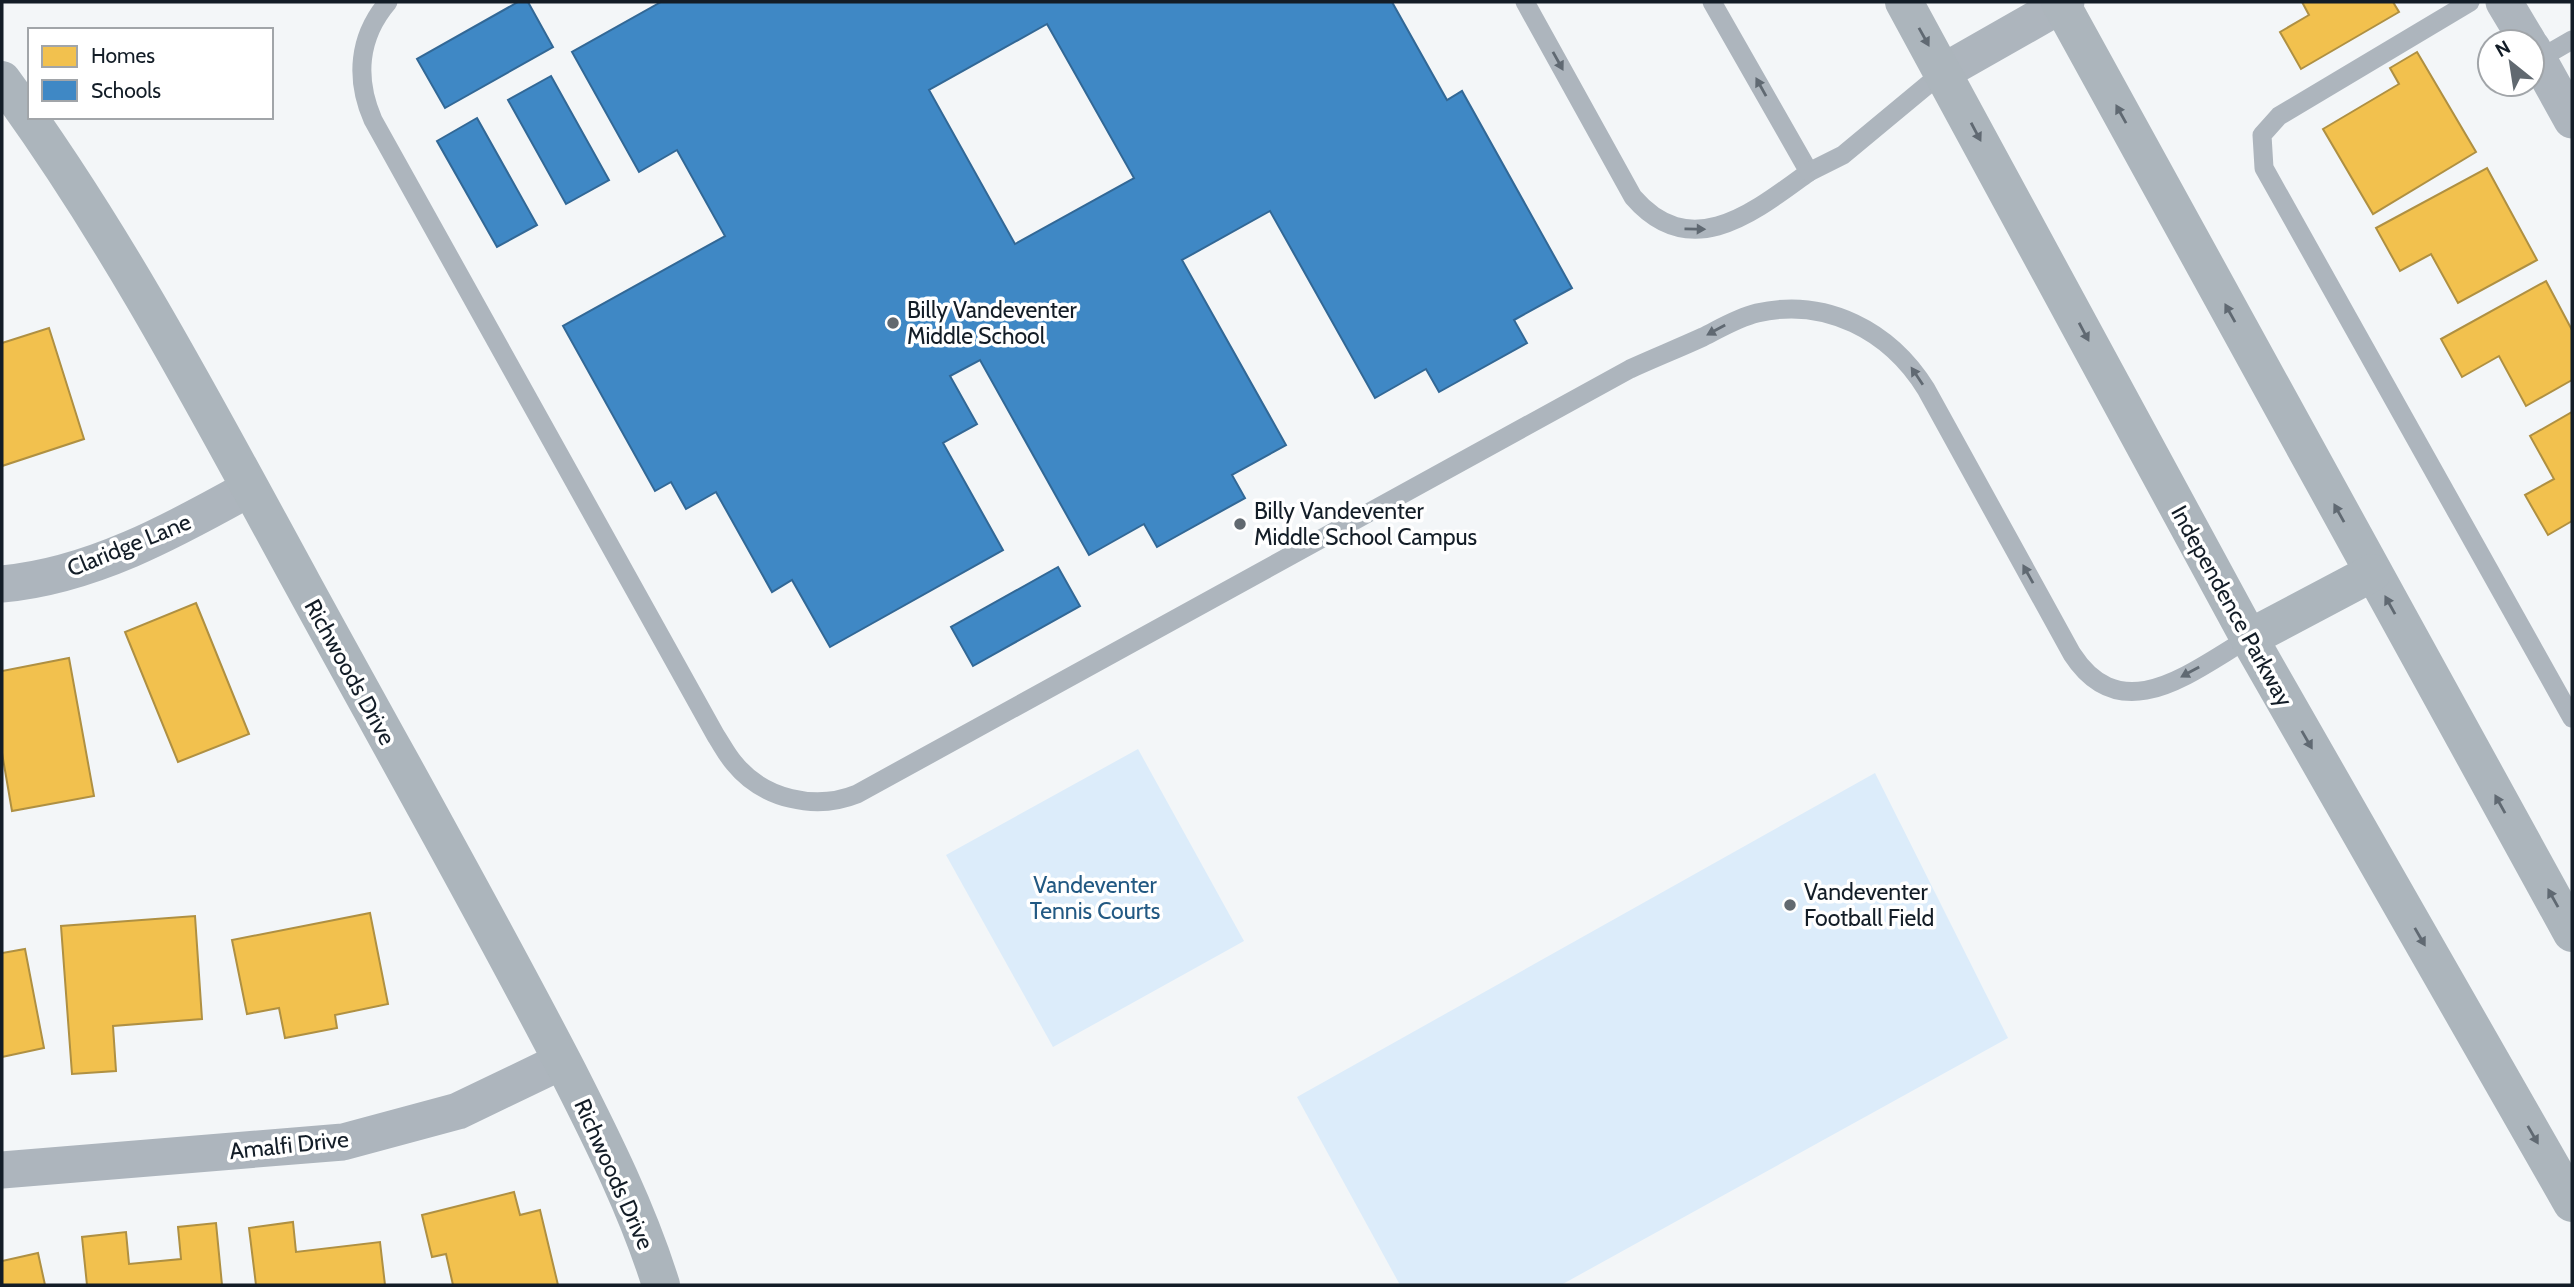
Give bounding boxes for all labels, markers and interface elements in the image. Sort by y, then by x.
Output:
one-way arrow [1918,27,1930,47]
legend [28,28,273,119]
north arrow [2476,28,2546,98]
text: N [2491,35,2514,62]
text: Homes [91,43,155,68]
one-way arrow [1552,52,1564,71]
text: Schools [91,78,161,103]
one-way arrow [1755,78,1767,97]
one-way arrow [2115,104,2127,123]
one-way arrow [1970,122,1982,142]
one-way arrow [1684,223,1706,234]
place label: Billy Vandeventer Middle School [907,296,1077,350]
one-way arrow [2224,303,2236,323]
marker: Billy Vandeventer Middle School [885,315,901,331]
one-way arrow [2078,322,2090,342]
one-way arrow [1706,324,1726,336]
one-way arrow [1910,367,1924,385]
place label: Billy Vandeventer Middle School Campus [1254,497,1477,551]
street label: Independence Parkway [2165,501,2299,712]
one-way arrow [2333,503,2345,522]
street label: Claridge Lane [63,507,195,583]
marker: Billy Vandeventer Middle School Campus [1232,516,1248,532]
one-way arrow [2022,565,2034,584]
street label: Richwoods Drive [298,594,402,750]
one-way arrow [2384,595,2396,615]
one-way arrow [2180,666,2199,678]
one-way arrow [2301,730,2313,750]
one-way arrow [2494,794,2506,814]
park label: Vandeventer Tennis Courts [1030,871,1160,925]
place label: Vandeventer Football Field [1804,878,1934,932]
one-way arrow [2547,889,2559,908]
marker: Vandeventer Football Field [1782,897,1798,913]
one-way arrow [2414,928,2426,947]
street label: Richwoods Drive [568,1094,660,1254]
street label: Amalfi Drive [228,1125,350,1165]
one-way arrow [2527,1125,2539,1144]

